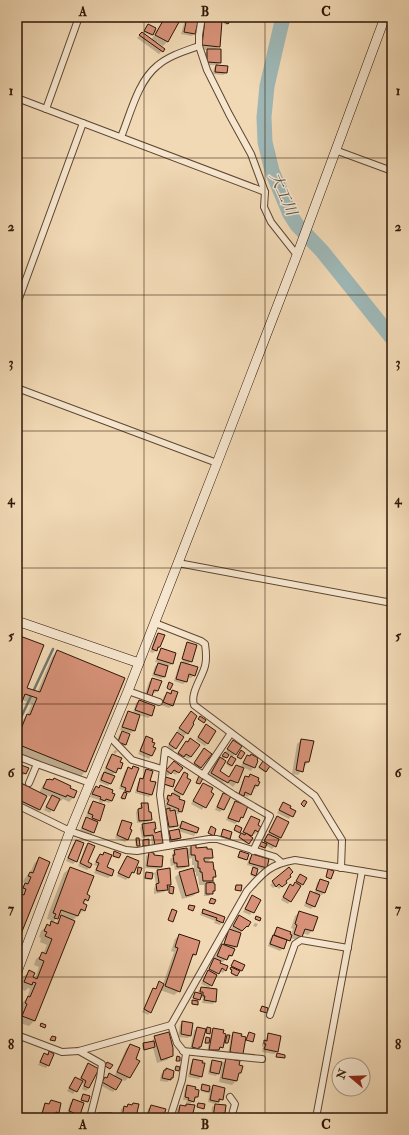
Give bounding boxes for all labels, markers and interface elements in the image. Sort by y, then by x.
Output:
text: A [78,4,88,20]
text: B [201,4,209,20]
text: C [321,4,331,20]
text: 1 [9,83,14,99]
text: 1 [396,83,401,99]
water label: 大工川 [265,170,302,220]
text: 2 [8,219,15,235]
text: 2 [395,219,402,235]
text: 3 [9,355,14,371]
text: 3 [396,355,401,371]
text: 4 [6,492,15,508]
text: 4 [393,492,402,508]
text: 5 [8,628,14,644]
text: 5 [395,628,401,644]
text: 6 [8,765,16,781]
text: 6 [395,765,403,781]
text: 7 [8,901,15,917]
text: 7 [395,901,402,917]
text: 8 [8,1037,14,1053]
text: 8 [395,1037,401,1053]
north arrow [331,1057,371,1097]
text: N [334,1066,350,1082]
text: A [78,1117,88,1133]
text: B [201,1117,209,1133]
text: C [321,1117,331,1133]

